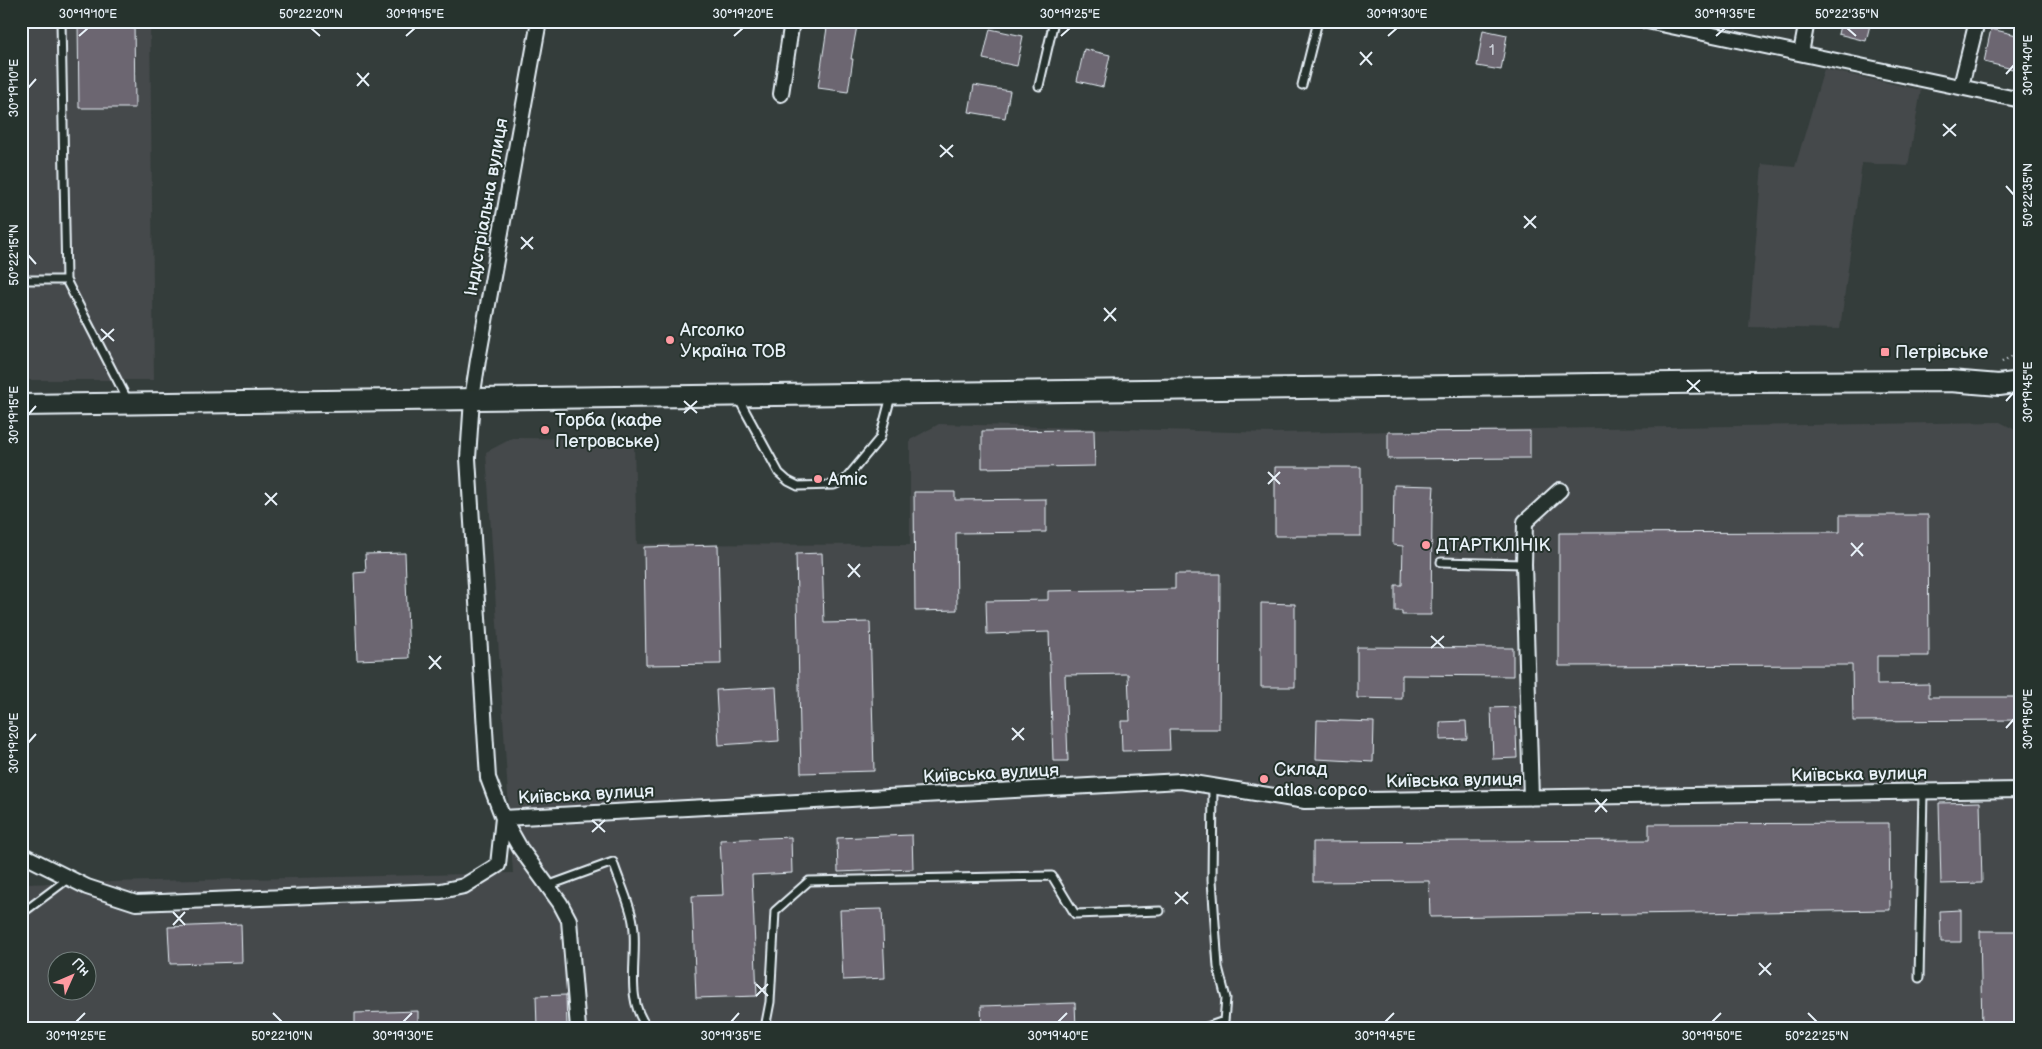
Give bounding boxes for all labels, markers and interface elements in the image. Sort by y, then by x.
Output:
text: 30°19'10"E [59,7,117,22]
text: 50°22'20"N [279,7,343,22]
text: 30°19'15"E [386,7,444,22]
text: 30°19'20"E [713,7,773,22]
text: 30°19'25"E [1040,7,1100,22]
text: 30°19'30"E [1366,7,1428,22]
text: 30°19'35"E [1695,7,1756,22]
text: 50°22'35"N [1815,7,1879,22]
text: 30°19'40"E [2021,34,2036,96]
house number: 1 [1489,41,1495,60]
text: 30°19'10"E [7,59,22,117]
street label: Індустріальна вулиця [460,116,512,298]
text: 50°22'35"N [2021,163,2036,227]
text: 50°22'15"N [7,224,22,286]
place label: Агсолко Україна ТОВ [679,320,786,362]
marker: Агсолко Україна ТОВ [664,334,676,346]
place label: Петрівське [1895,342,1988,363]
marker: Петрівське [1879,346,1891,358]
text: 30°19'45"E [2021,362,2036,422]
text: 30°19'15"E [7,386,22,444]
place label: Торба (кафе Петровське) [555,410,662,452]
marker: Торба (кафе Петровське) [539,424,551,436]
place label: Amic [828,469,868,490]
marker: Amic [812,473,824,485]
place label: ДТАРТКЛІНІК [1436,535,1551,556]
marker: ДТАРТКЛІНІК [1420,539,1432,551]
text: 30°19'50"E [2021,689,2036,749]
text: 30°19'20"E [7,713,22,773]
street label: Київська вулиця [922,759,1060,788]
place label: Склад atlas copco [1274,759,1368,801]
street label: Київська вулиця [1791,763,1927,786]
street label: Київська вулиця [1386,769,1522,792]
marker: Склад atlas copco [1258,773,1270,785]
street label: Київська вулиця [517,780,655,809]
north arrow [48,952,98,1002]
text: Пн [68,955,93,980]
text: 30°19'25"E [46,1029,106,1044]
text: 50°22'10"N [251,1029,313,1044]
text: 30°19'30"E [372,1029,434,1044]
text: 30°19'35"E [701,1029,762,1044]
text: 30°19'40"E [1028,1029,1089,1044]
text: 30°19'45"E [1355,1029,1415,1044]
text: 30°19'50"E [1682,1029,1742,1044]
text: 50°22'25"N [1785,1029,1849,1044]

